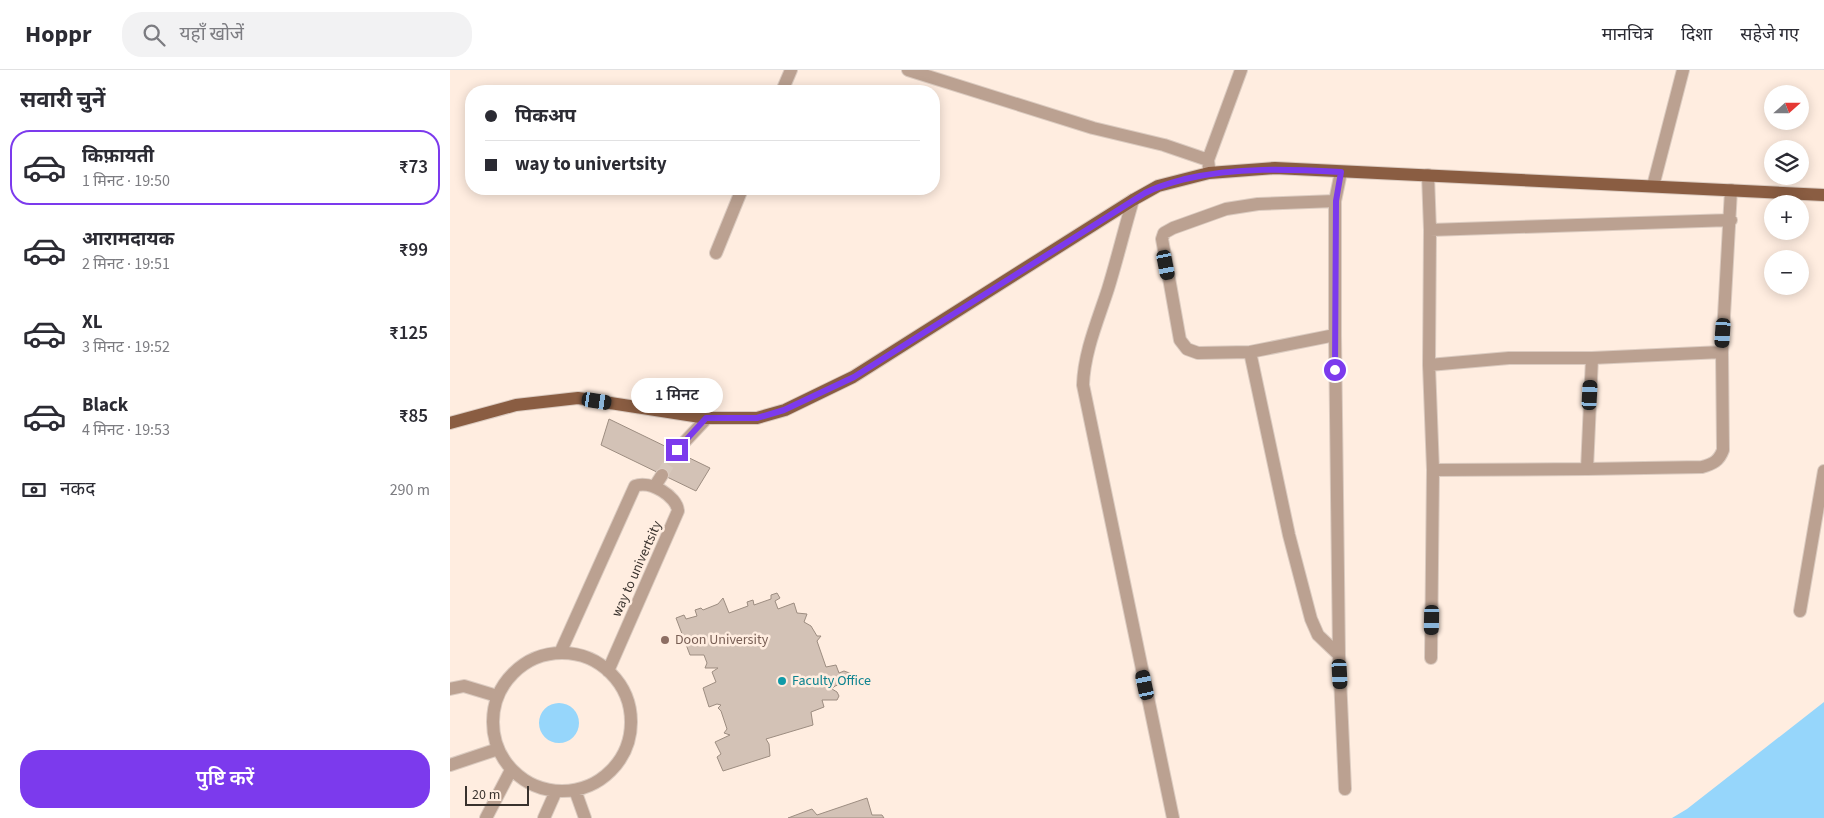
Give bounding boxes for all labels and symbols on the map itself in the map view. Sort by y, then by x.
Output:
north arrow [1764,85,1809,130]
car [1155,249,1176,281]
car [1714,318,1731,348]
route start [1324,359,1346,381]
callout: 1 मिनट [631,378,723,412]
car [1581,380,1598,410]
car [581,391,612,411]
route end [666,439,688,461]
street label: way to univertsity [607,517,667,620]
car [1424,605,1439,635]
place label: Doon University [675,630,769,650]
marker: Doon University [659,634,671,646]
car [1331,659,1348,689]
car [1134,669,1155,701]
place label: Faculty Office [792,671,871,691]
marker: Faculty Office [776,675,788,687]
scale bar [465,783,529,806]

